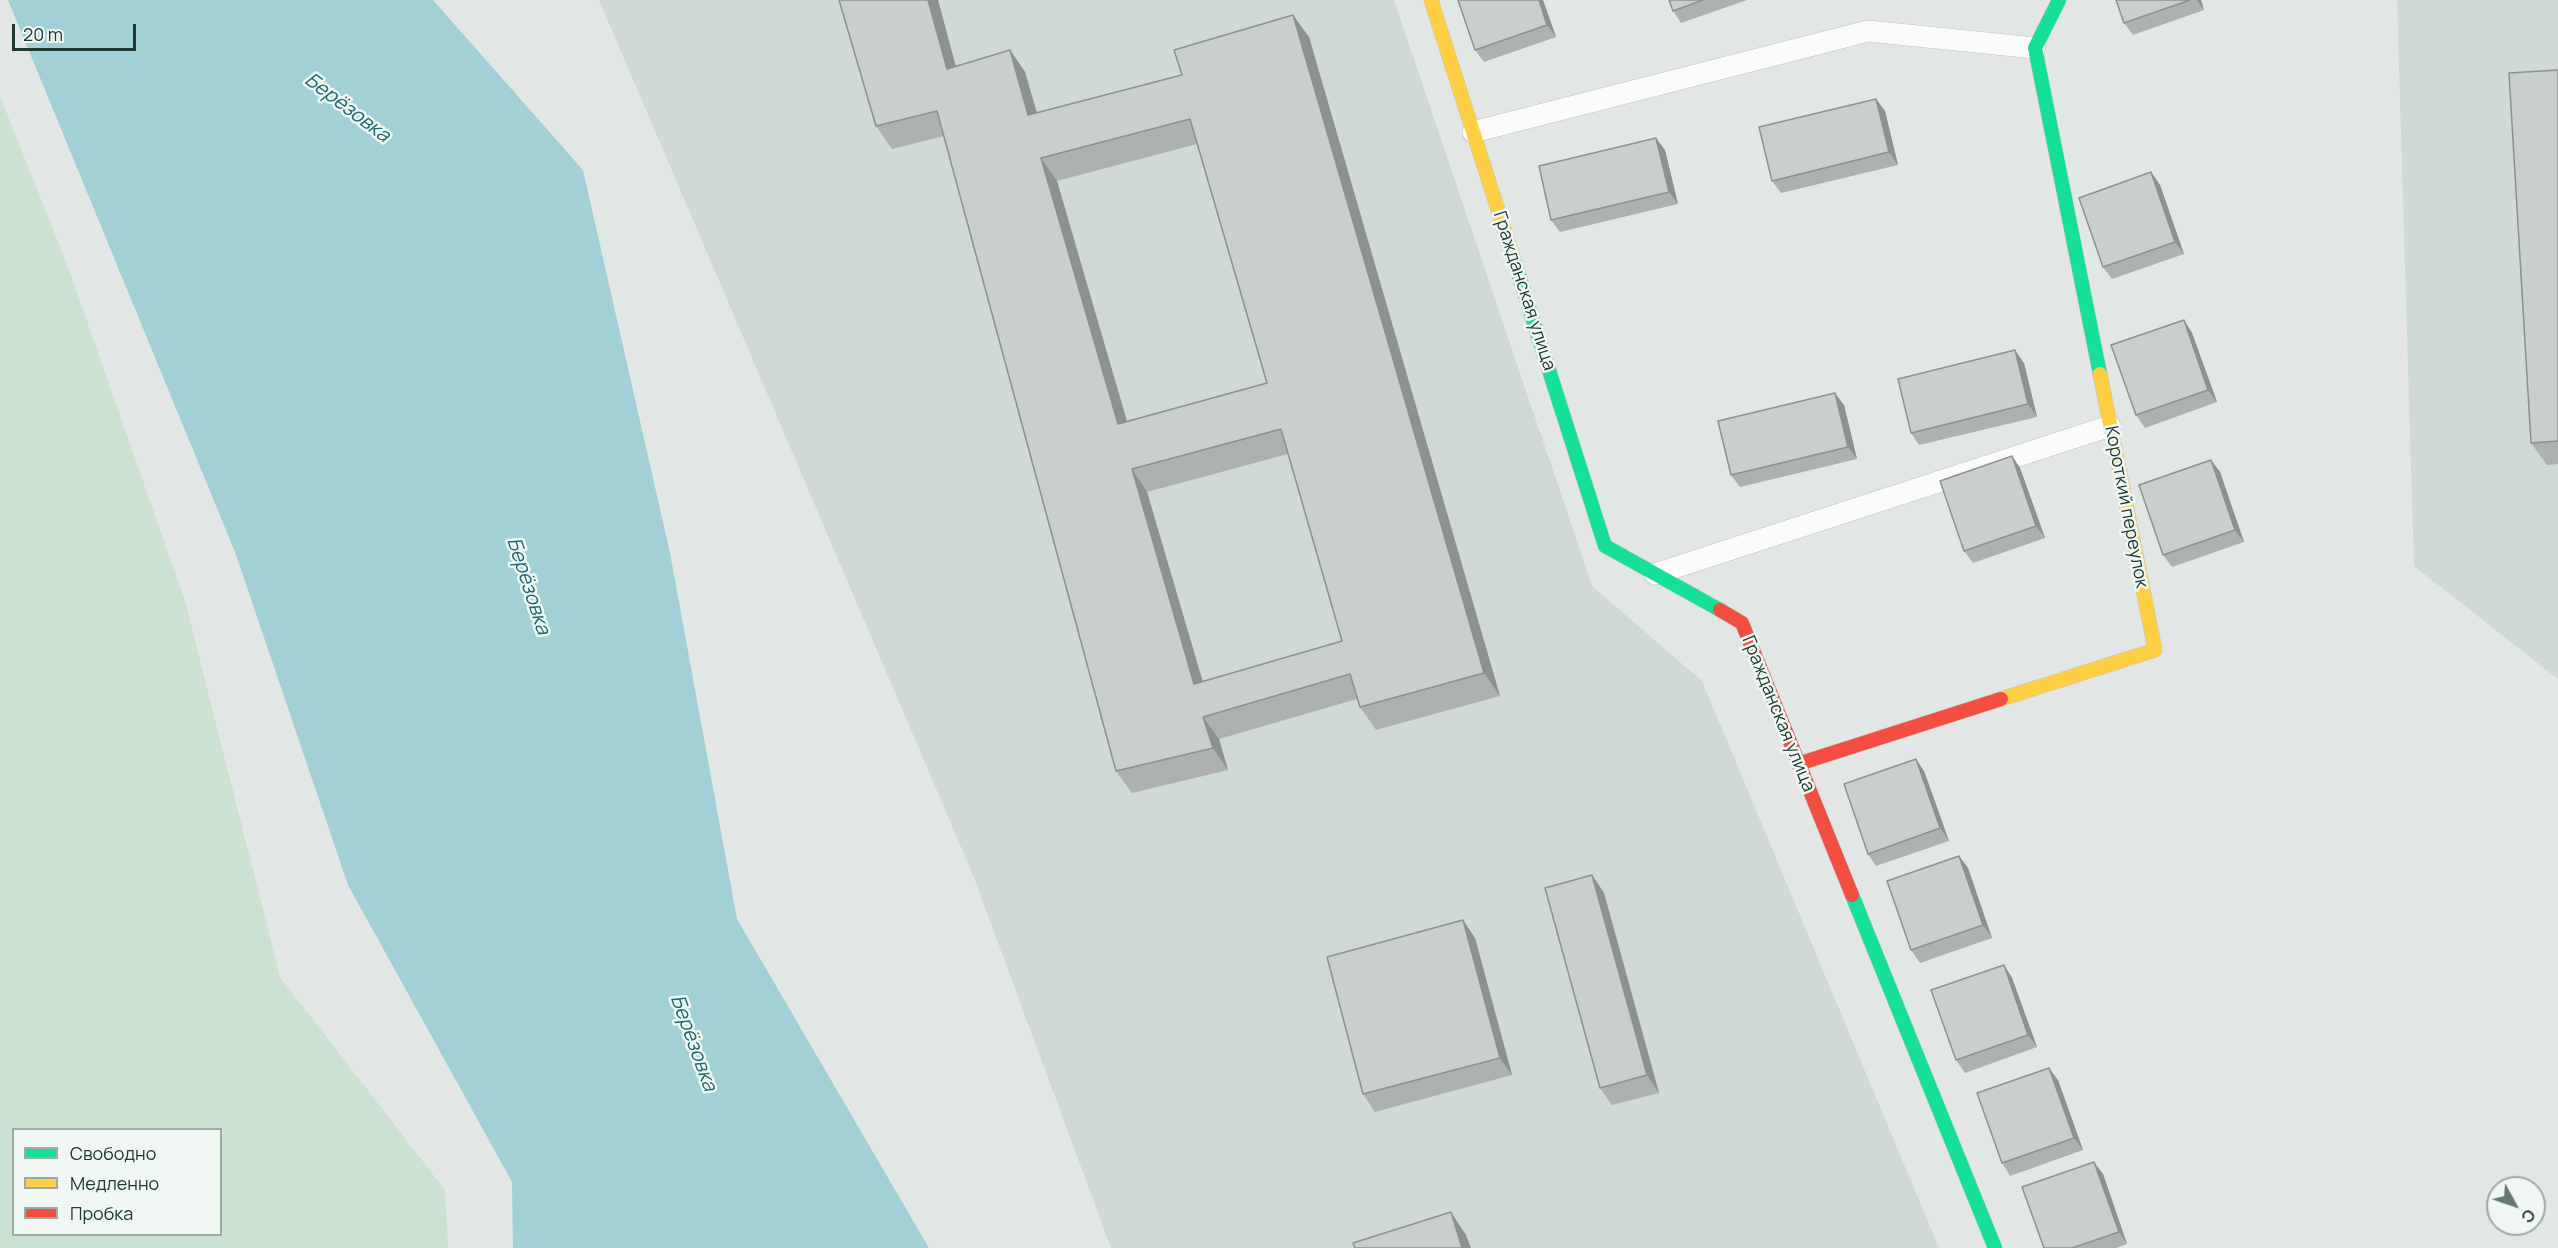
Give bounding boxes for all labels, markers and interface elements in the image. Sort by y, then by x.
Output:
scale bar [15,12,140,50]
text: 20 m [23,22,63,46]
water label: Берёзовка [300,68,394,148]
street label: Гражданская улица [1488,209,1560,373]
street label: Короткий переулок [2100,424,2152,590]
water label: Берёзовка [501,534,555,638]
street label: Гражданская улица [1737,633,1819,795]
water label: Берёзовка [665,992,721,1094]
legend [12,1128,222,1236]
text: Свободно [70,1141,156,1165]
text: Медленно [70,1171,159,1195]
north arrow [2486,1176,2546,1236]
text: Пробка [70,1201,133,1225]
text: С [2516,1205,2540,1228]

